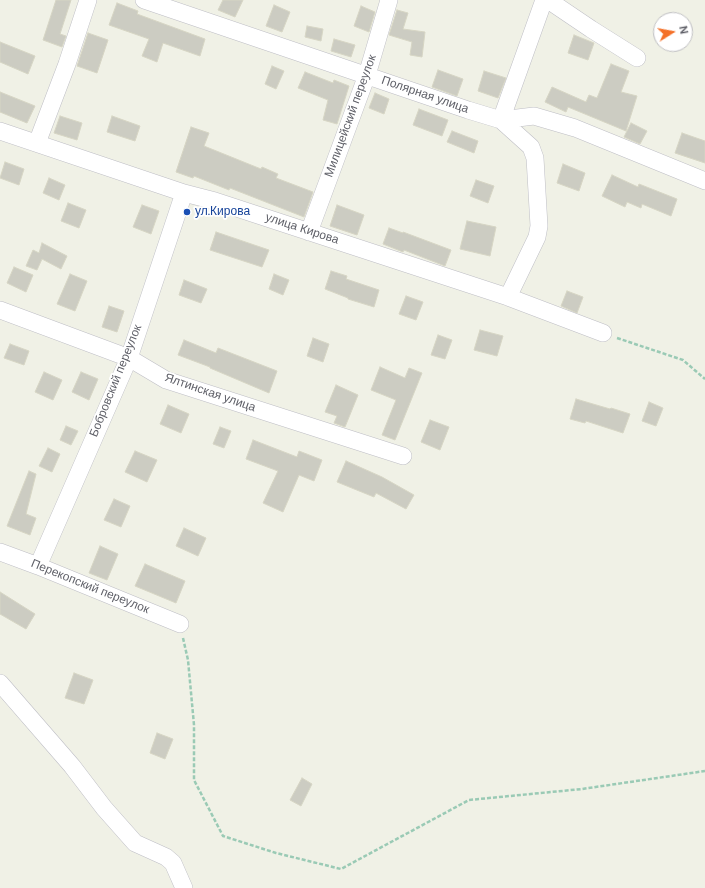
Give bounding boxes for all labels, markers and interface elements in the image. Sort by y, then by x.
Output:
north arrow [653,12,693,52]
text: N [676,25,691,35]
street label: Милицейский переулок [322,53,380,179]
street label: Полярная улица [380,73,470,117]
place label: ул.Кирова [195,205,250,219]
marker: ул.Кирова [182,207,192,217]
street label: улица Кирова [264,210,340,248]
street label: Бобровский переулок [87,323,145,439]
street label: Ялтинская улица [163,371,257,415]
street label: Перекопский переулок [29,557,151,617]

